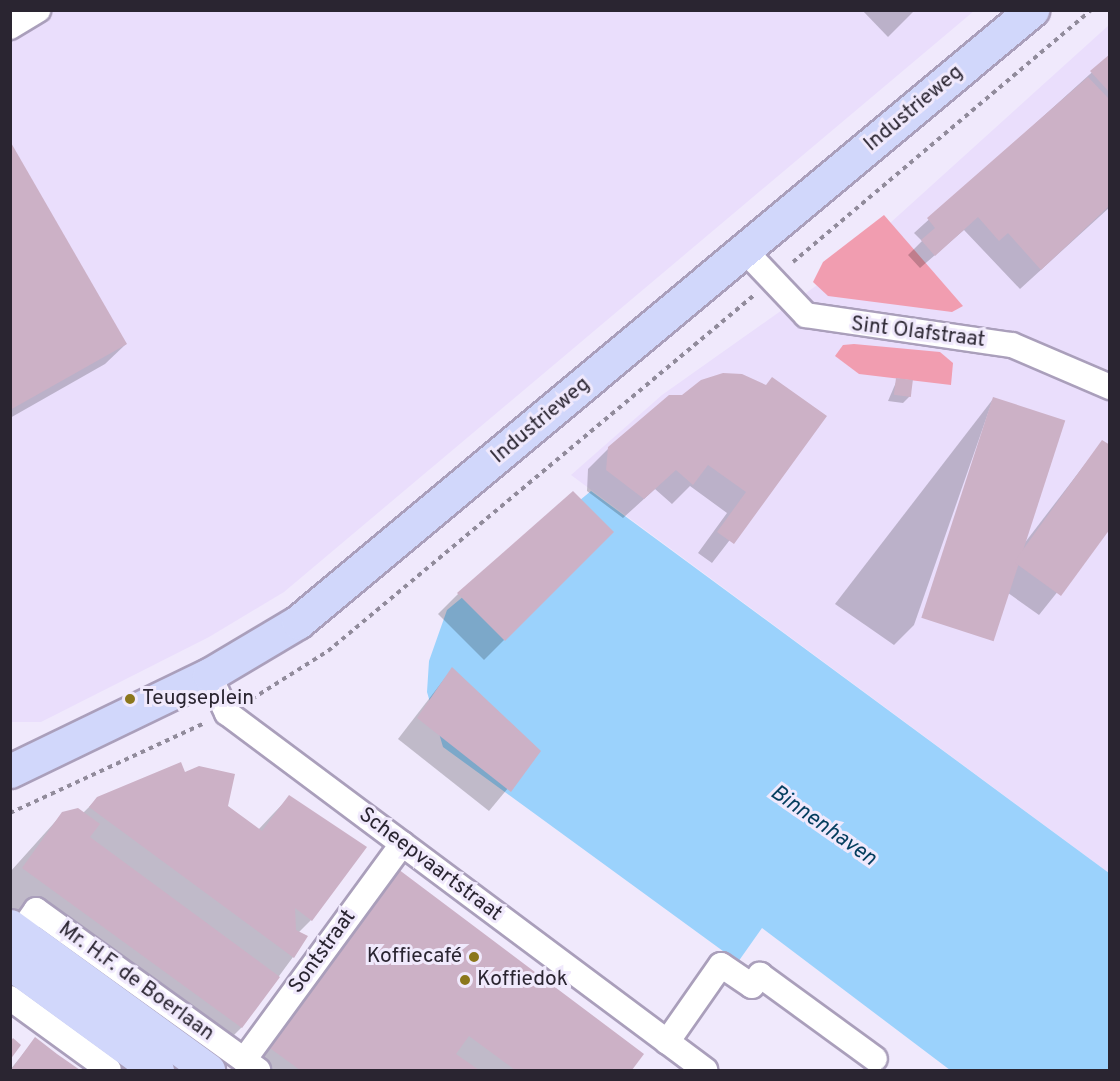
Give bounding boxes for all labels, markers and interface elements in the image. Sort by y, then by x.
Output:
street label: Industrieweg [859,60,969,158]
street label: Sint Olafstraat [849,312,987,354]
street label: Industrieweg [486,372,596,470]
place label: Teugseplein [142,686,254,712]
marker: Teugseplein [123,692,137,706]
water label: Binnenhaven [765,780,881,872]
street label: Scheepvaartstraat [353,803,507,927]
street label: Sontstraat [284,905,362,999]
street label: Mr. H.F. de Boerlaan [53,917,219,1047]
place label: Koffiecafé [367,944,462,970]
marker: Koffiecafé [467,950,481,964]
place label: Koffiedok [477,967,568,993]
marker: Koffiedok [458,973,472,987]

